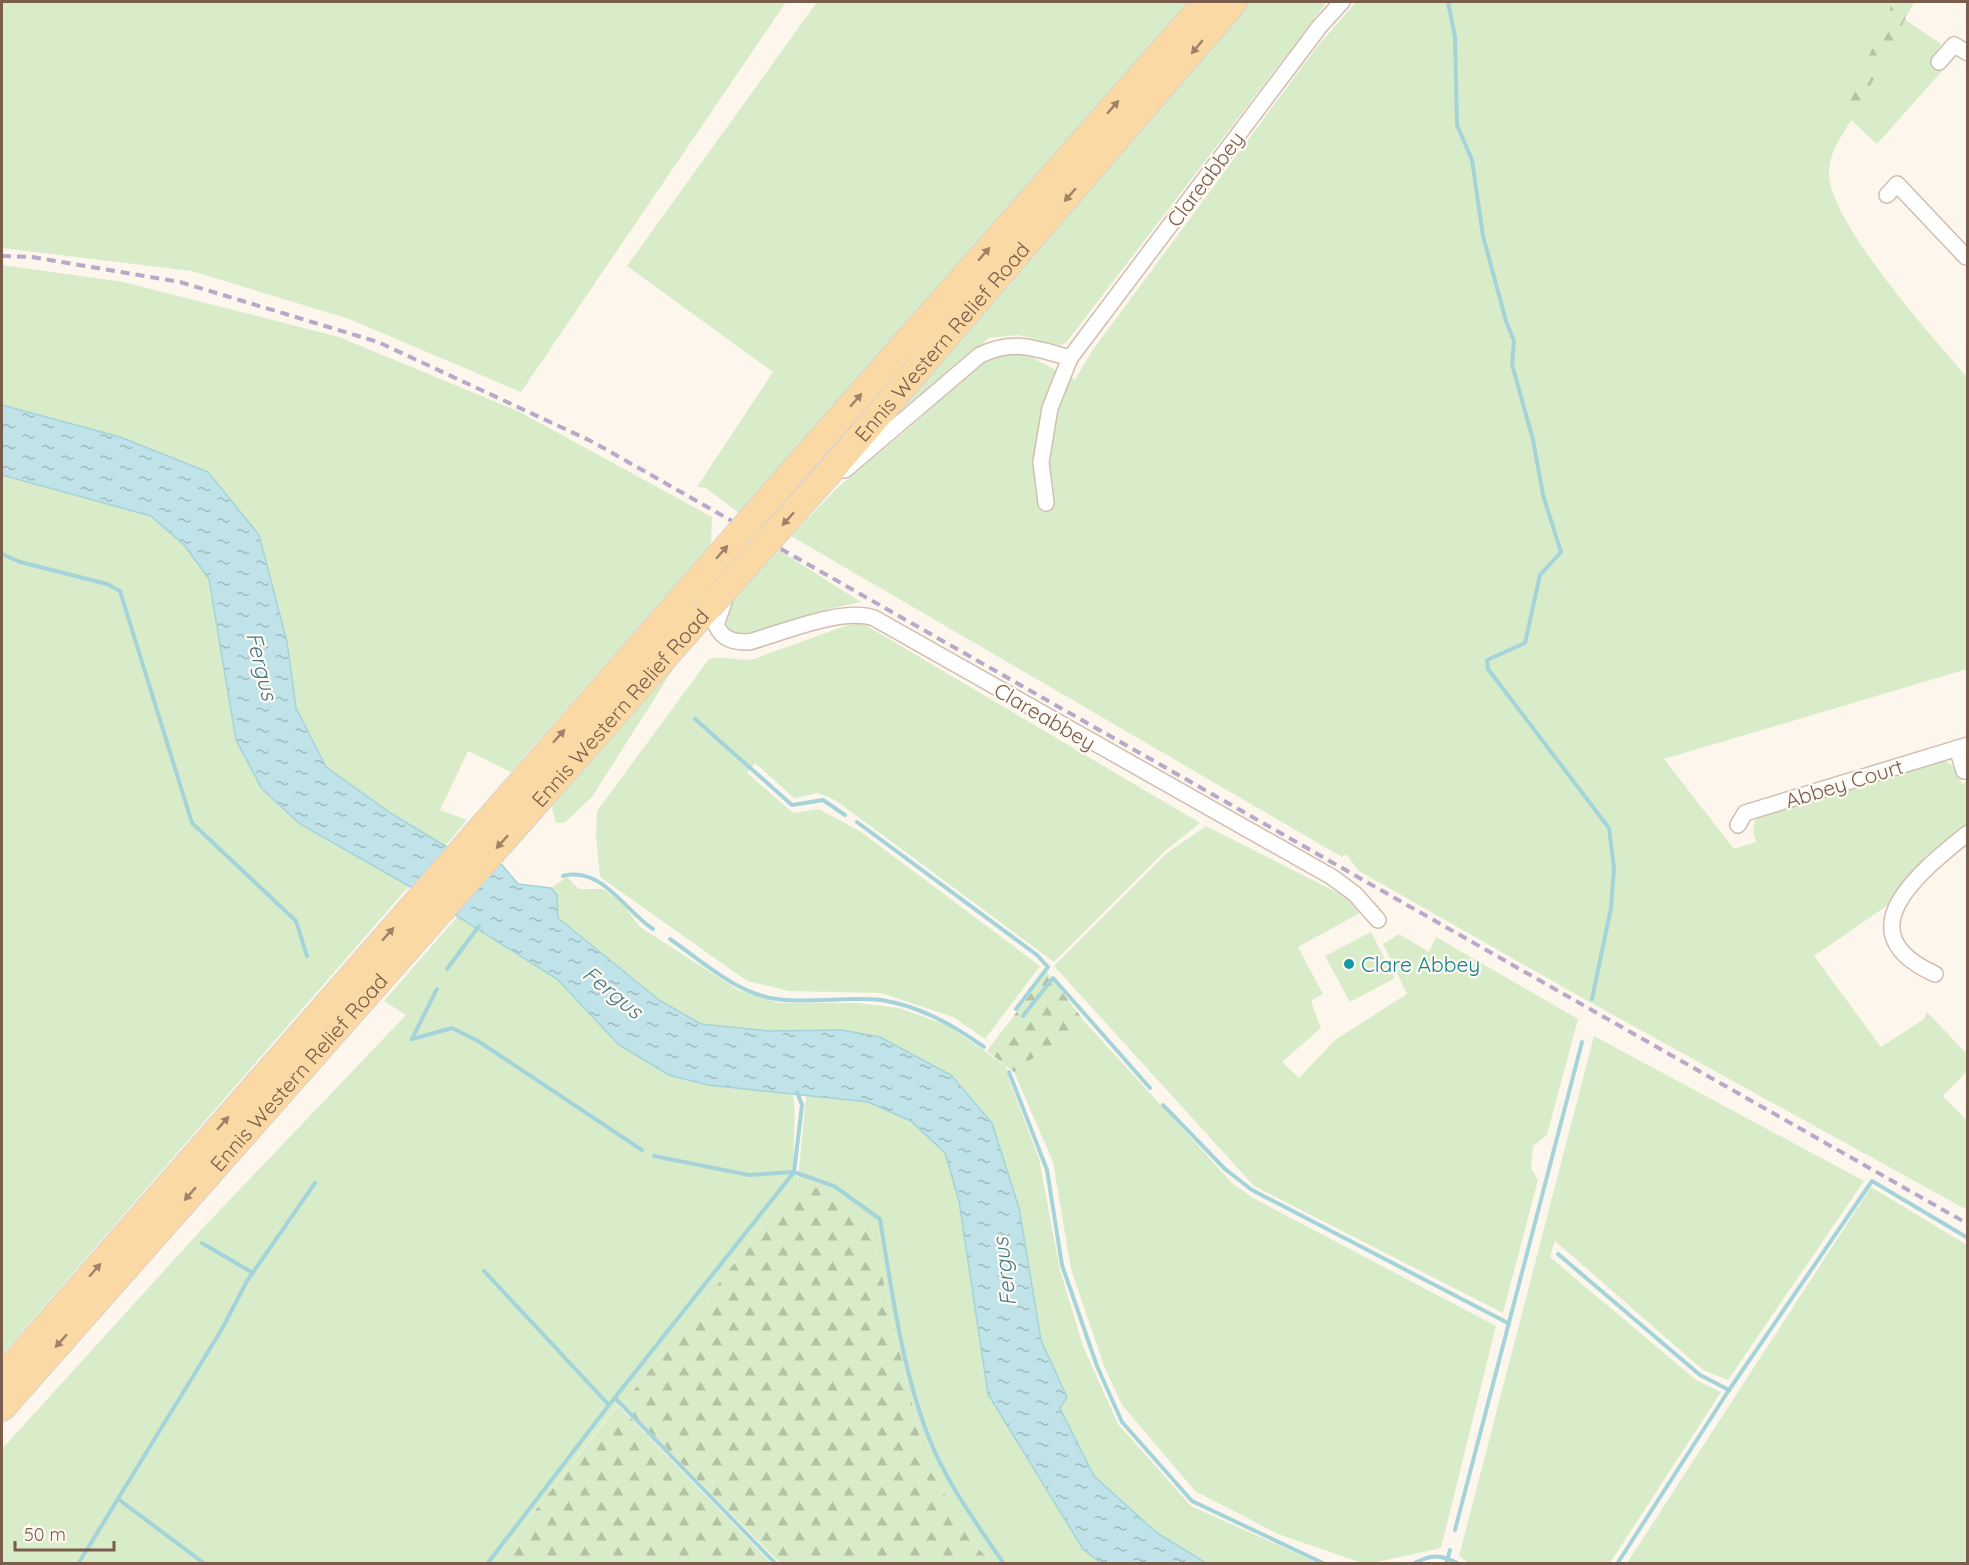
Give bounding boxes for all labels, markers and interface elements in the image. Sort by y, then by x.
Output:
one-way arrow [1191,39,1204,54]
one-way arrow [1106,100,1119,115]
street label: Clareabbey [1161,126,1249,232]
one-way arrow [1064,187,1077,202]
street label: Ennis Western Relief Road [849,236,1035,447]
one-way arrow [978,246,991,262]
one-way arrow [849,393,862,408]
one-way arrow [782,511,795,526]
one-way arrow [715,545,728,560]
street label: Ennis Western Relief Road [526,603,714,812]
water label: Fergus [240,629,284,705]
street label: Clareabbey [990,677,1100,755]
one-way arrow [552,729,565,744]
street label: Abbey Court [1782,753,1906,813]
one-way arrow [495,834,509,849]
one-way arrow [381,927,394,942]
place label: Clare Abbey [1361,951,1480,977]
marker: Clare Abbey [1342,957,1356,971]
water label: Fergus [577,959,650,1026]
street label: Ennis Western Relief Road [204,968,393,1176]
one-way arrow [216,1116,229,1131]
one-way arrow [184,1186,197,1201]
water label: Fergus [986,1234,1022,1308]
one-way arrow [88,1263,101,1278]
one-way arrow [55,1333,68,1348]
scale bar [15,1514,114,1552]
text: 50 m [24,1523,66,1546]

